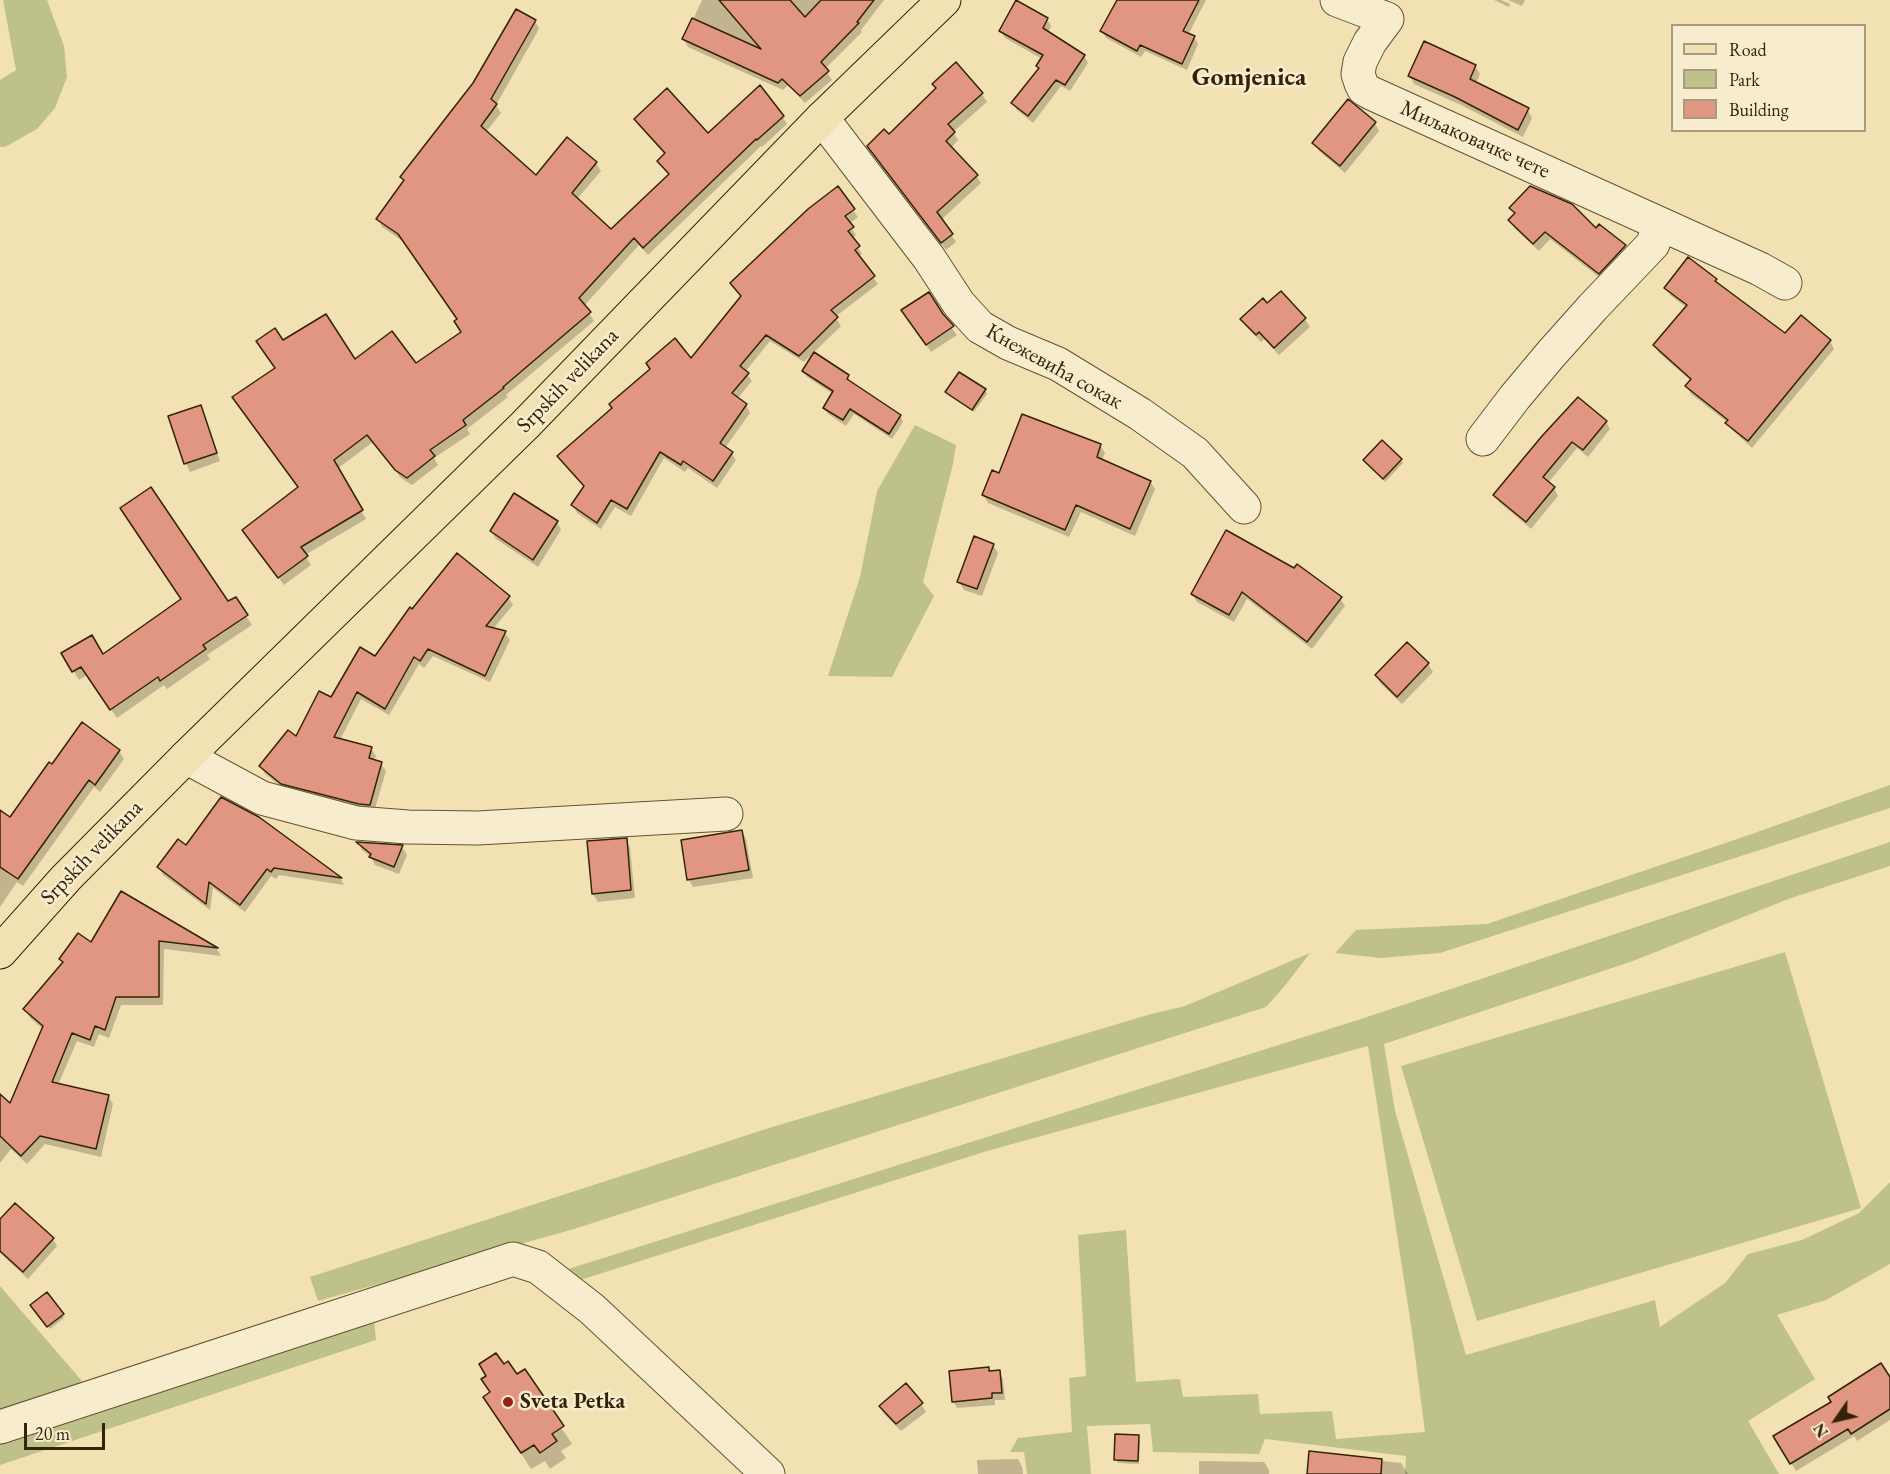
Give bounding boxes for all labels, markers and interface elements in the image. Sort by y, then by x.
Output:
legend [1671,24,1866,132]
text: Road [1729,38,1767,61]
district label: Gomjenica [1192,62,1306,94]
text: Park [1729,68,1760,91]
street label: Миљаковачке чете [1396,95,1554,185]
text: Building [1729,98,1789,121]
street label: Кнежевића сокак [981,319,1127,415]
street label: Srpskih velikana [511,323,625,439]
street label: Srpskih velikana [35,795,149,911]
place label: Sveta Petka [520,1389,625,1415]
north arrow [1806,1390,1866,1450]
marker: Sveta Petka [501,1395,515,1409]
scale bar [27,1411,108,1449]
text: N [1808,1419,1833,1442]
text: 20 m [35,1422,70,1445]

